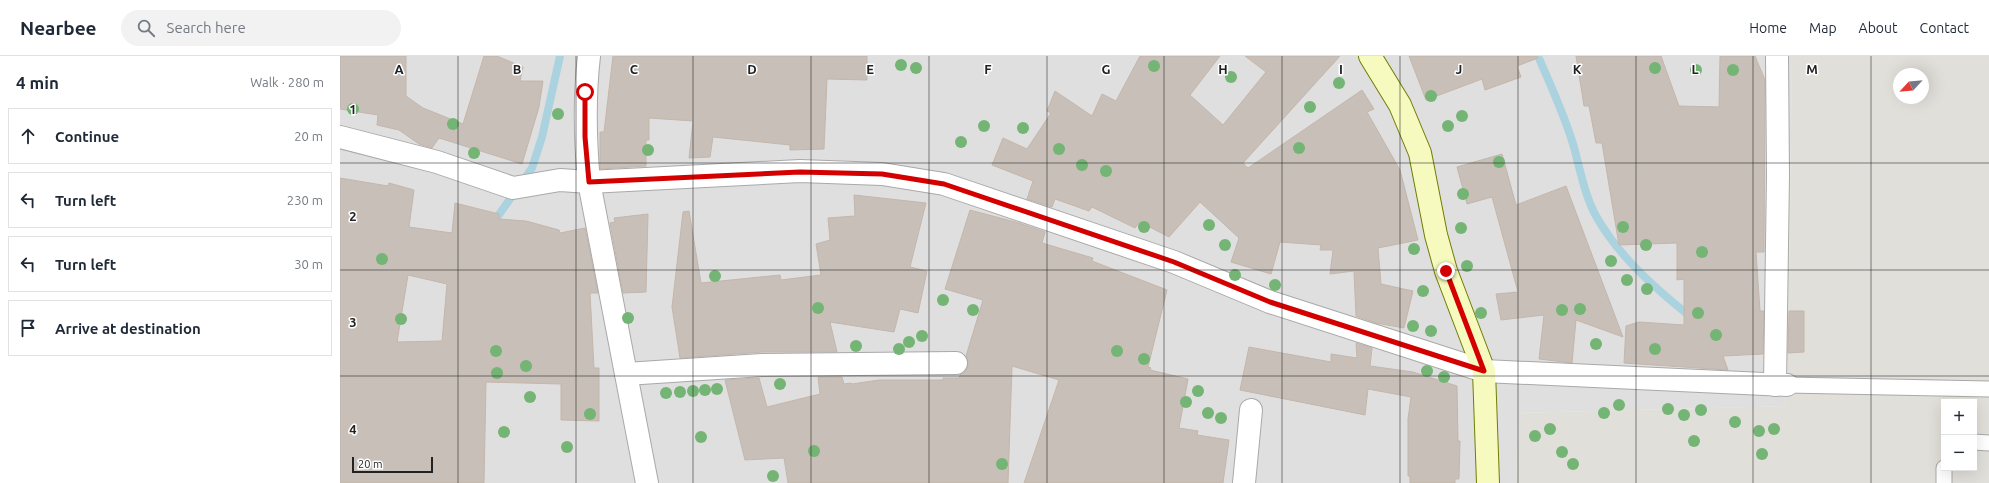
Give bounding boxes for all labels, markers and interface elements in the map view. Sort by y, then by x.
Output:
search box [121,10,401,46]
text: Nearbee [20,17,97,39]
icon: search [135,17,157,39]
text: Search here [167,19,246,36]
text: Home [1749,20,1787,36]
text: Map [1809,20,1837,36]
text: About [1859,20,1898,36]
text: Contact [1920,20,1969,36]
text: A [394,62,404,76]
text: B [513,62,522,76]
text: C [630,62,639,76]
text: D [747,62,757,76]
text: E [866,62,874,76]
text: F [984,62,992,76]
text: G [1102,62,1111,76]
text: H [1218,62,1228,76]
text: I [1339,62,1343,76]
text: J [1456,62,1462,76]
text: K [1573,62,1582,76]
text: L [1691,62,1699,76]
text: M [1806,62,1818,76]
north arrow [1893,68,1929,104]
text: 4 min [16,73,59,92]
text: Walk · 280 m [250,75,324,89]
route start [576,83,594,101]
text: 1 [349,102,357,116]
icon: ahead [17,125,39,147]
text: Continue [55,128,119,145]
text: 20 m [294,129,323,143]
icon: left [17,189,39,211]
text: Turn left [55,192,116,209]
text: 230 m [287,193,323,207]
text: 2 [349,209,357,223]
icon: left [17,253,39,275]
text: Turn left [55,256,116,273]
text: 30 m [294,257,323,271]
route end [1437,262,1455,280]
text: 3 [349,315,357,329]
icon: arrive [17,317,39,339]
text: Arrive at destination [55,320,201,337]
map controls [1941,399,1977,471]
button: + [1941,399,1977,435]
text: 4 [349,422,357,436]
button: − [1941,435,1977,471]
scale bar [352,455,433,474]
text: 20 m [358,458,382,470]

